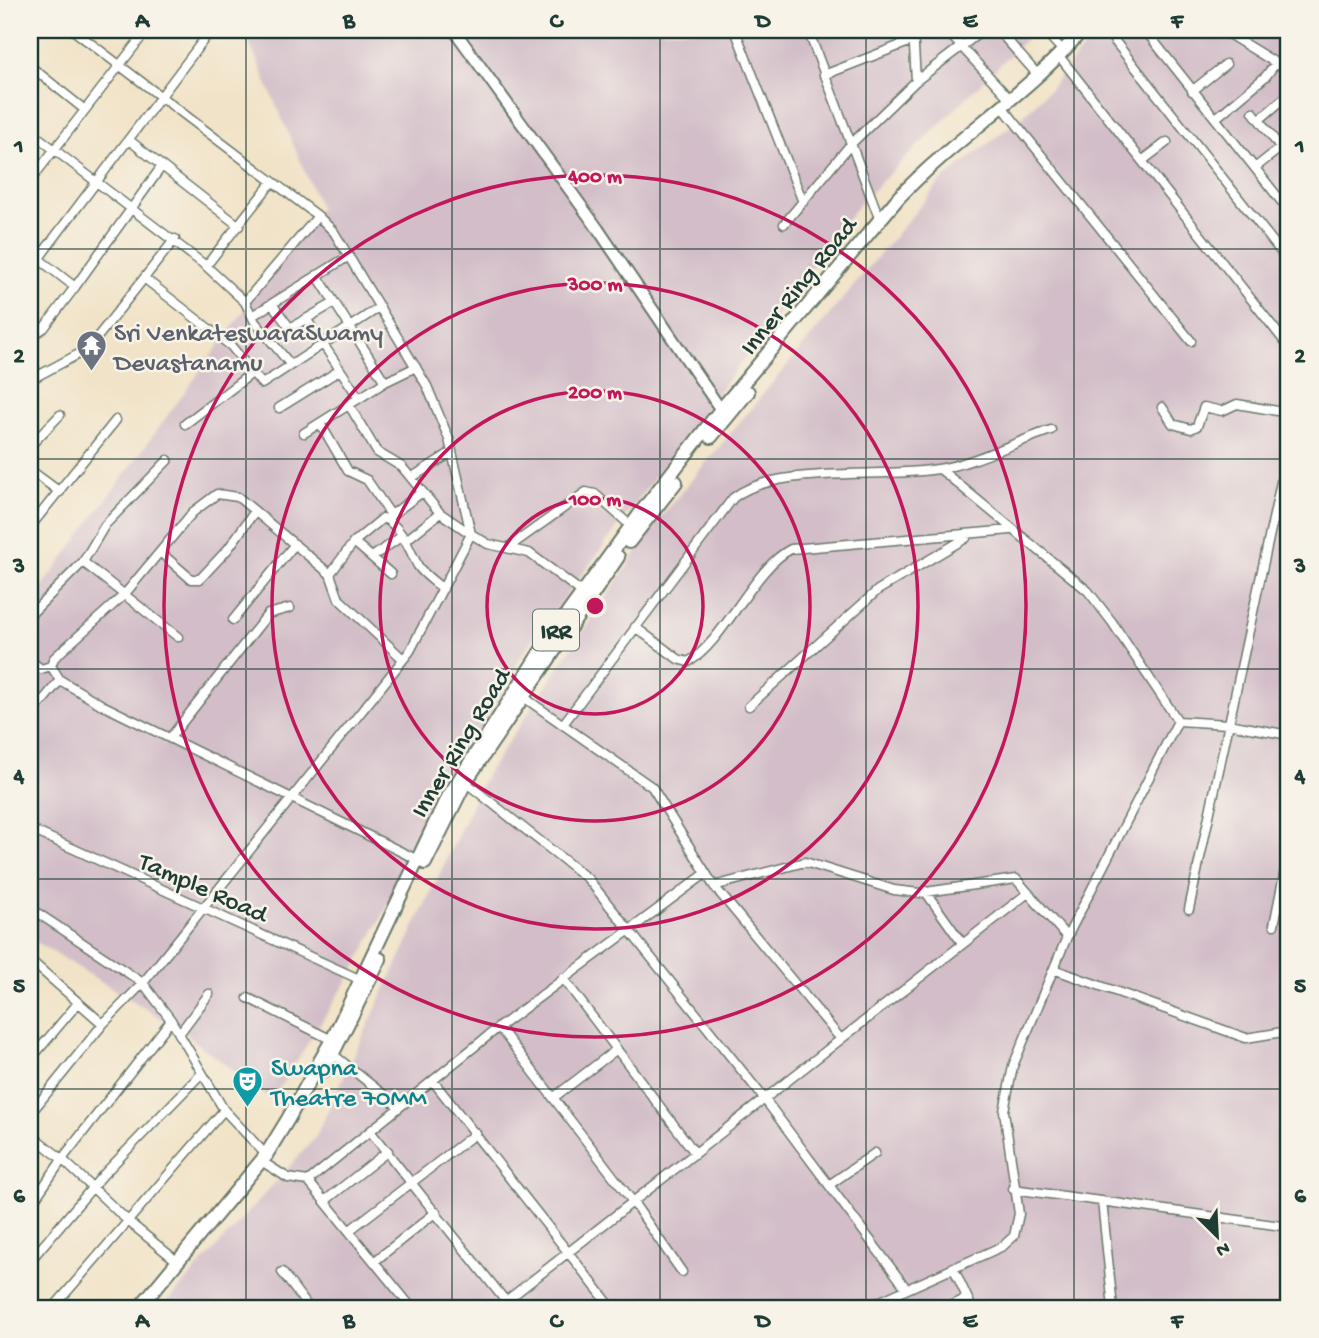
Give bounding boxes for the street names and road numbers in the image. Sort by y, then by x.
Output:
street label: Inner Ring Road [735,211,867,363]
road number: IRR [533,610,579,650]
street label: Inner Ring Road [406,662,521,825]
street label: Tample Road [131,847,273,933]

